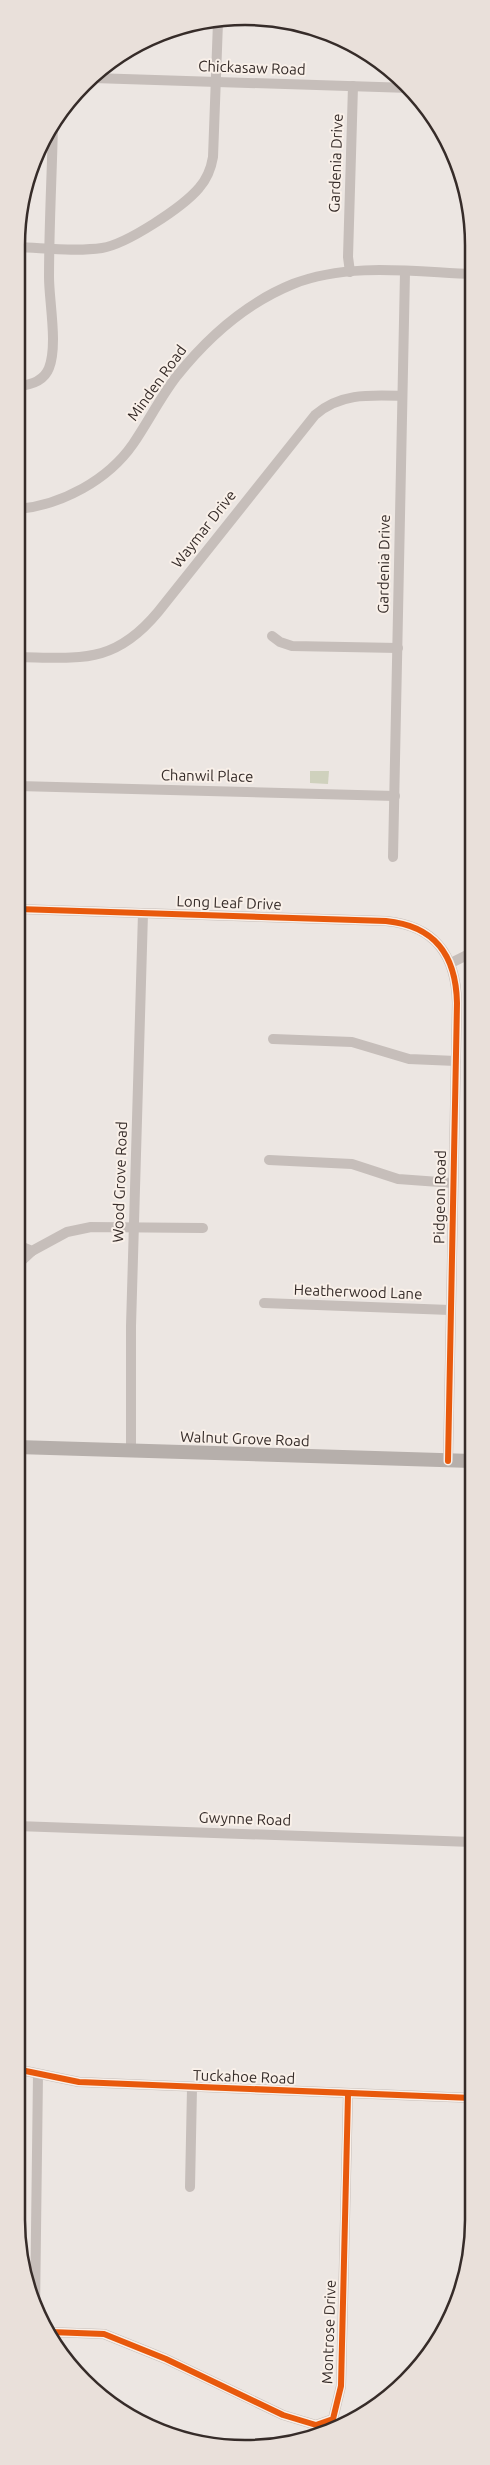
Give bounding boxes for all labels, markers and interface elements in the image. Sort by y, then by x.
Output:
street label: Chickasaw Road [198,57,306,78]
street label: Gardenia Drive [325,113,346,213]
street label: Minden Road [124,342,190,424]
street label: Waymar Drive [168,487,239,571]
street label: Gardenia Drive [374,514,393,614]
street label: Chanwil Place [161,766,253,785]
street label: Long Leaf Drive [176,892,282,913]
street label: Wood Grove Road [109,1121,130,1243]
street label: Pidgeon Road [430,1150,449,1244]
street label: Heatherwood Lane [293,1281,423,1302]
street label: Walnut Grove Road [180,1428,310,1449]
street label: Gwynne Road [198,1808,292,1829]
street label: Tuckahoe Road [193,2066,295,2087]
street label: Montrose Drive [318,2280,339,2384]

